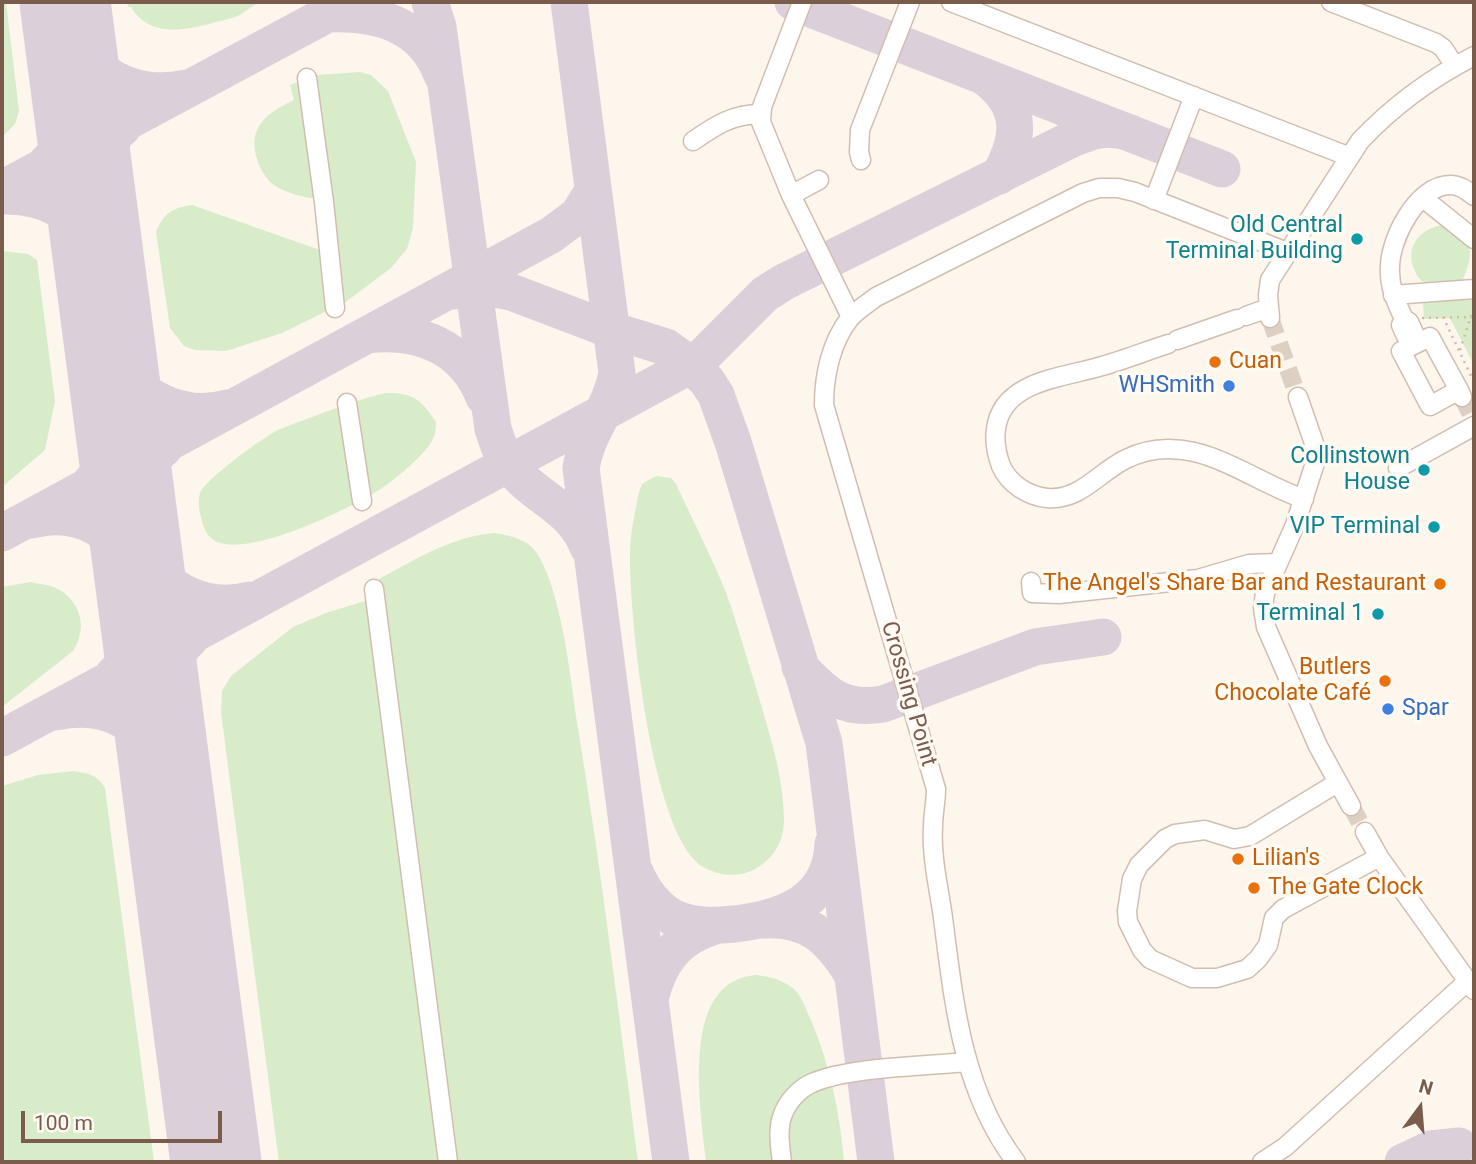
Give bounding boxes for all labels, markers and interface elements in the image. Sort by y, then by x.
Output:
place label: Old Central Terminal Building [1166,212,1343,266]
marker: Old Central Terminal Building [1349,231,1365,247]
place label: Cuan [1229,348,1282,376]
marker: Cuan [1207,354,1223,370]
place label: WHSmith [1119,372,1215,400]
marker: WHSmith [1221,378,1237,394]
place label: Collinstown House [1290,443,1410,497]
marker: Collinstown House [1416,462,1432,478]
place label: VIP Terminal [1290,513,1420,541]
marker: VIP Terminal [1426,519,1442,535]
place label: The Angel's Share Bar and Restaurant [1043,570,1426,598]
marker: The Angel's Share Bar and Restaurant [1432,576,1448,592]
place label: Terminal 1 [1256,600,1364,628]
marker: Terminal 1 [1370,606,1386,622]
street label: Crossing Point [874,618,942,770]
place label: Butlers Chocolate Café [1214,654,1371,708]
marker: Butlers Chocolate Café [1377,673,1393,689]
place label: Spar [1402,695,1449,723]
marker: Spar [1380,701,1396,717]
place label: Lilian's [1252,845,1320,873]
marker: Lilian's [1230,851,1246,867]
place label: The Gate Clock [1268,874,1423,902]
marker: The Gate Clock [1246,880,1262,896]
north arrow [1385,1073,1455,1143]
text: N [1416,1074,1436,1100]
scale bar [24,1098,226,1142]
text: 100 m [34,1111,93,1135]

